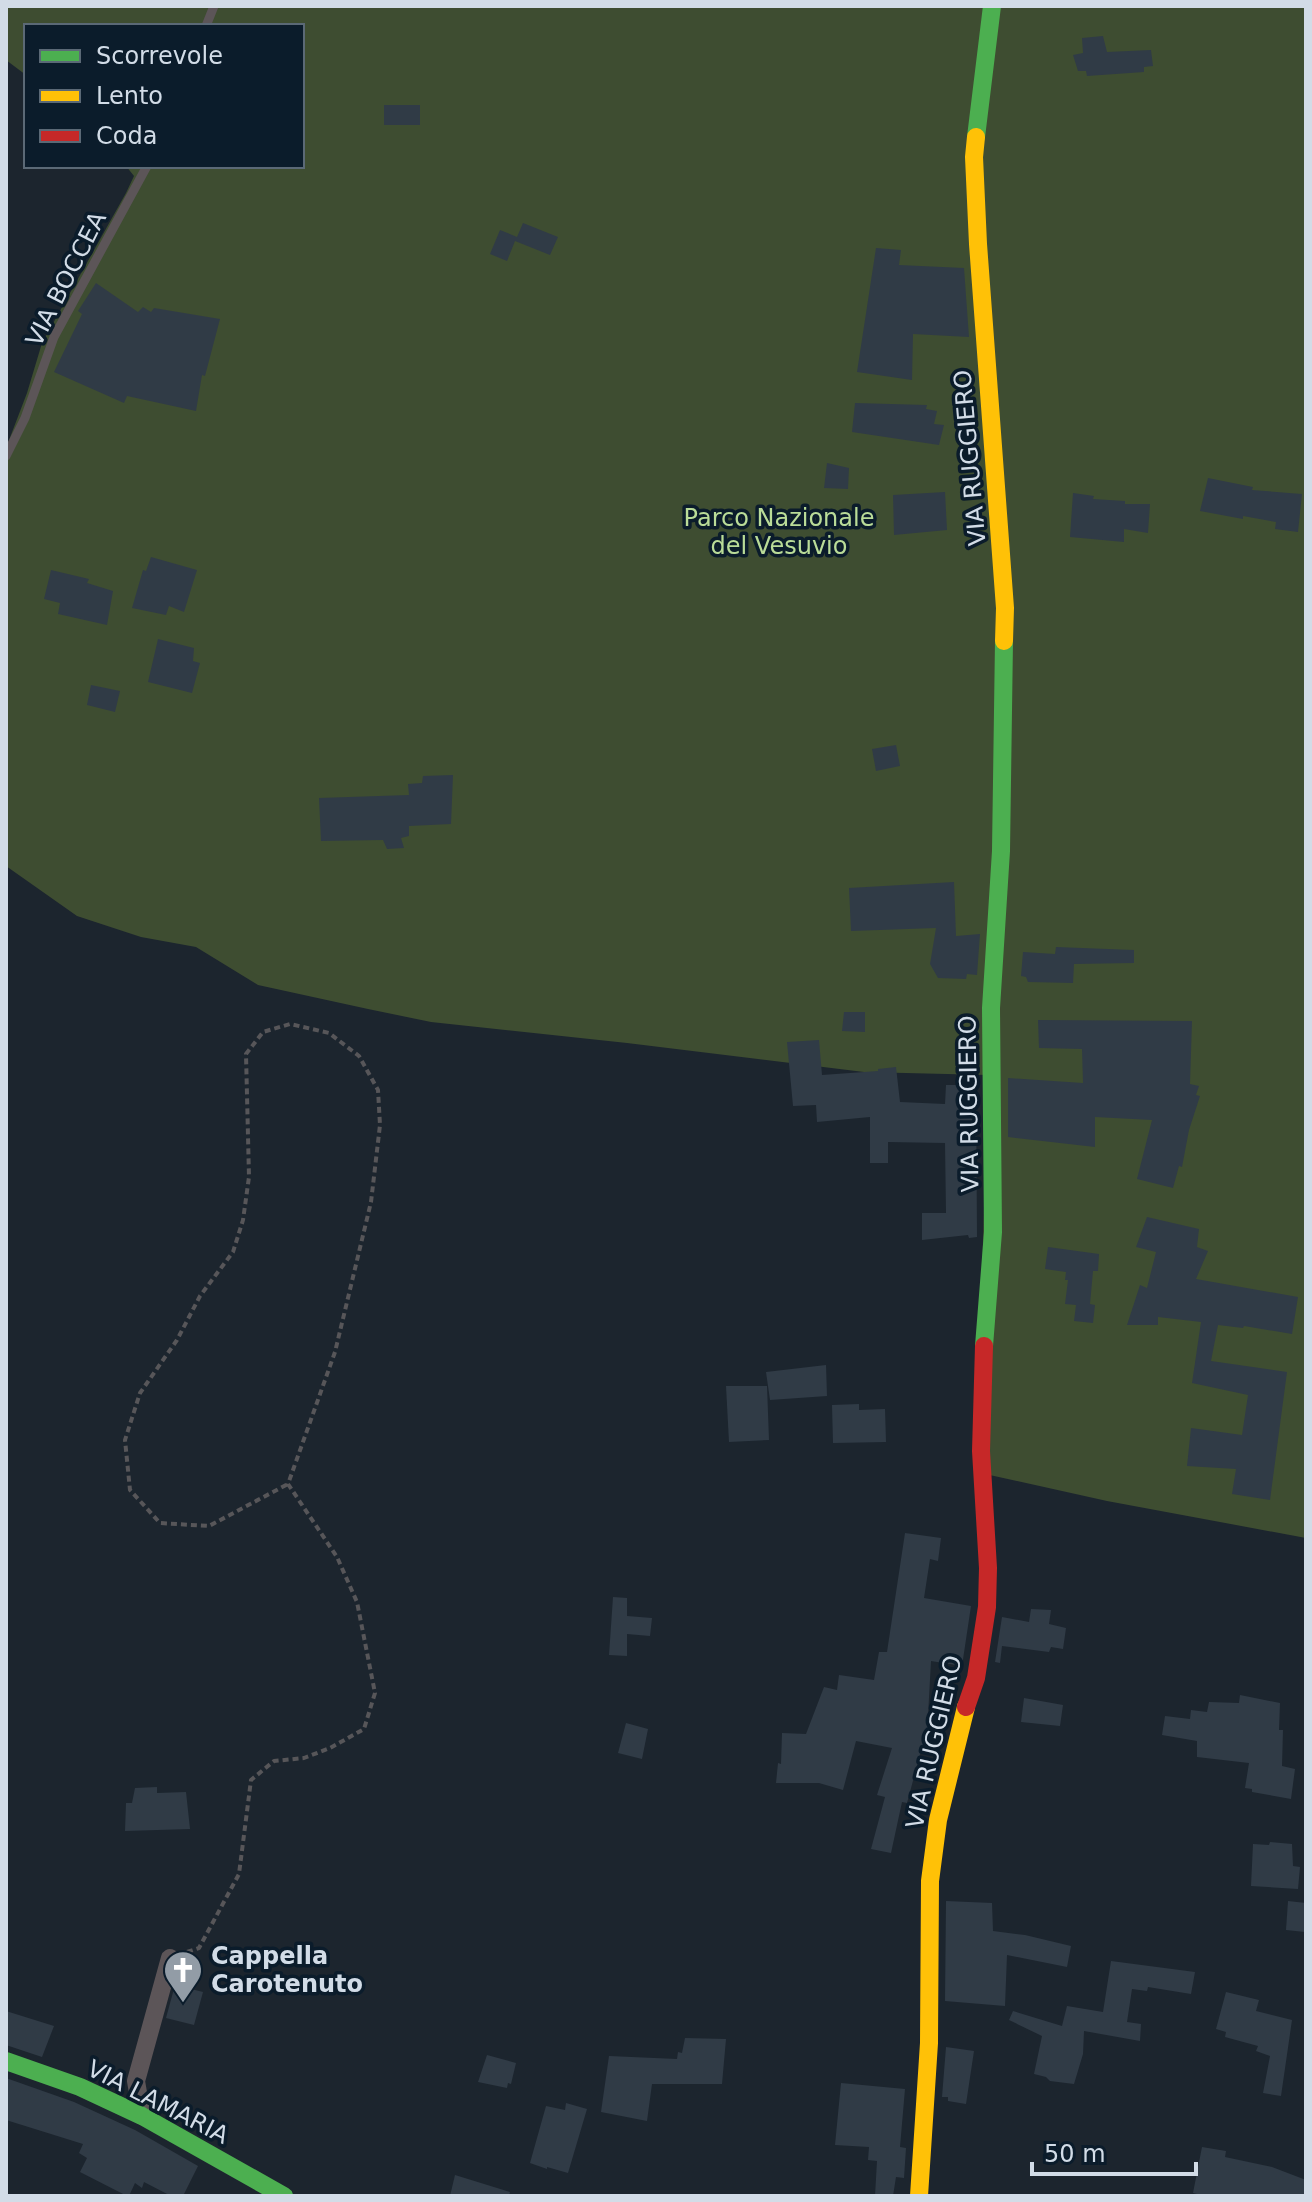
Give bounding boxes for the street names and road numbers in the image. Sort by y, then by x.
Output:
street label: VIA BOCCEA [20,206,112,351]
street label: VIA RUGGIERO [948,369,992,547]
street label: VIA RUGGIERO [953,1015,985,1193]
street label: VIA RUGGIERO [900,1653,968,1831]
street label: VIA LAMARIA [83,2054,234,2150]

